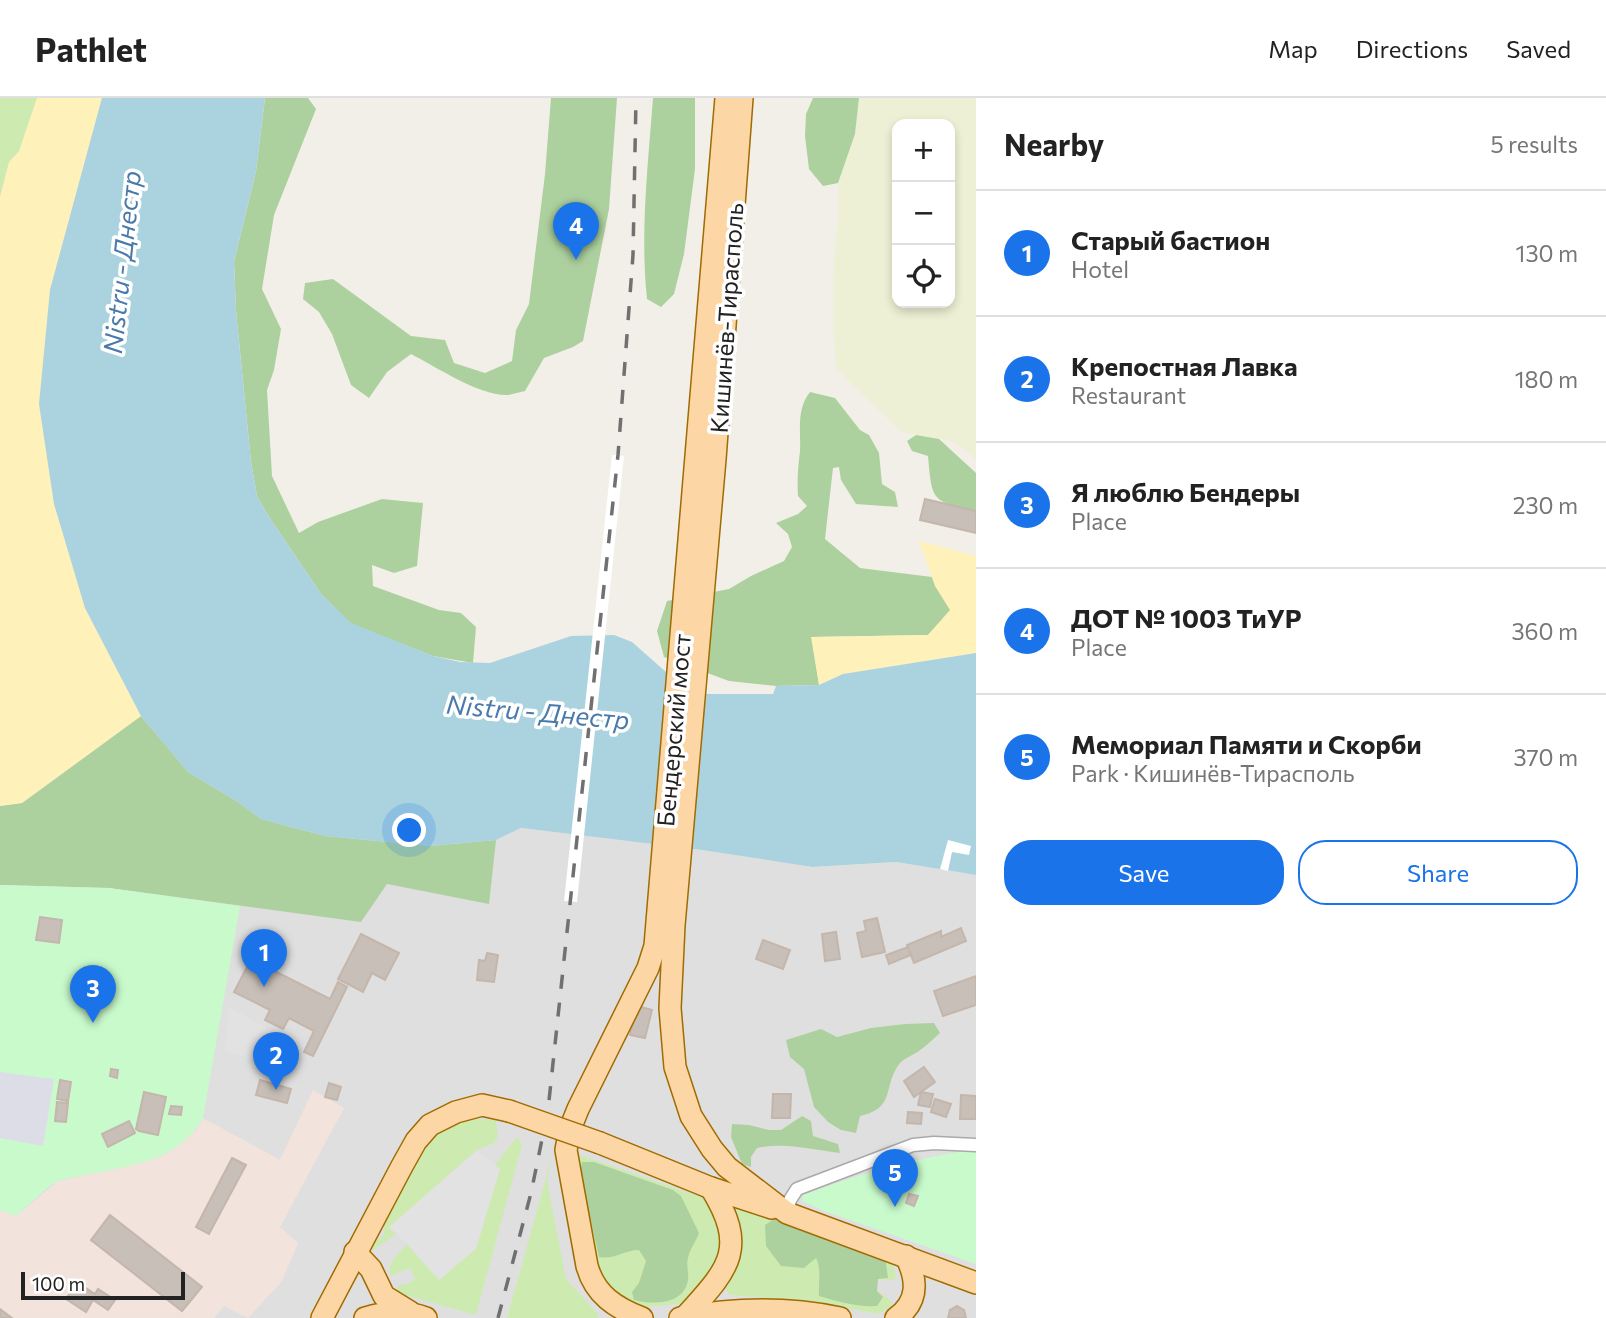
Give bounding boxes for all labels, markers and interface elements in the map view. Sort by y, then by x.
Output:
text: Pathlet [35,28,147,69]
text: Map [1268,34,1318,63]
text: Directions [1356,34,1468,63]
text: Saved [1506,34,1571,63]
map controls [892,119,955,308]
button: + [892,119,955,182]
text: Nearby [1004,125,1104,162]
text: 5 results [1490,130,1578,158]
water label: Nistru - Днестр [96,169,146,355]
button: − [892,182,955,245]
pin: 4 [553,202,599,260]
street label: Кишинёв-Тирасполь [703,202,749,434]
text: Старый бастион [1071,224,1270,255]
text: 1 [1022,239,1032,267]
text: 130 m [1516,239,1578,267]
button: locate [892,245,955,308]
text: Hotel [1071,255,1129,283]
text: Крепостная Лавка [1071,350,1298,381]
text: 2 [1020,365,1034,393]
text: 180 m [1515,365,1578,393]
text: Restaurant [1071,381,1186,409]
text: Я люблю Бендеры [1071,476,1300,507]
text: 3 [1020,491,1034,519]
text: 230 m [1513,491,1578,519]
text: Place [1071,507,1127,535]
text: ДОТ № 1003 ТиУР [1071,602,1302,633]
text: 4 [1020,617,1034,645]
text: 360 m [1511,617,1578,645]
street label: Бендерский мост [650,632,696,828]
text: Place [1071,633,1127,661]
water label: Nistru - Днестр [445,688,631,734]
text: Мемориал Памяти и Скорби [1071,728,1422,759]
text: 5 [1020,743,1034,771]
text: 370 m [1513,743,1578,771]
text: Park · Кишинёв-Тирасполь [1071,759,1355,787]
your location [392,813,426,847]
button: Save [1004,840,1284,905]
button: Share [1298,840,1578,905]
pin: 1 [241,929,287,987]
pin: 3 [70,965,116,1023]
pin: 2 [253,1032,299,1090]
pin: 5 [872,1149,918,1207]
scale bar [21,1269,186,1301]
text: 100 m [32,1272,85,1295]

